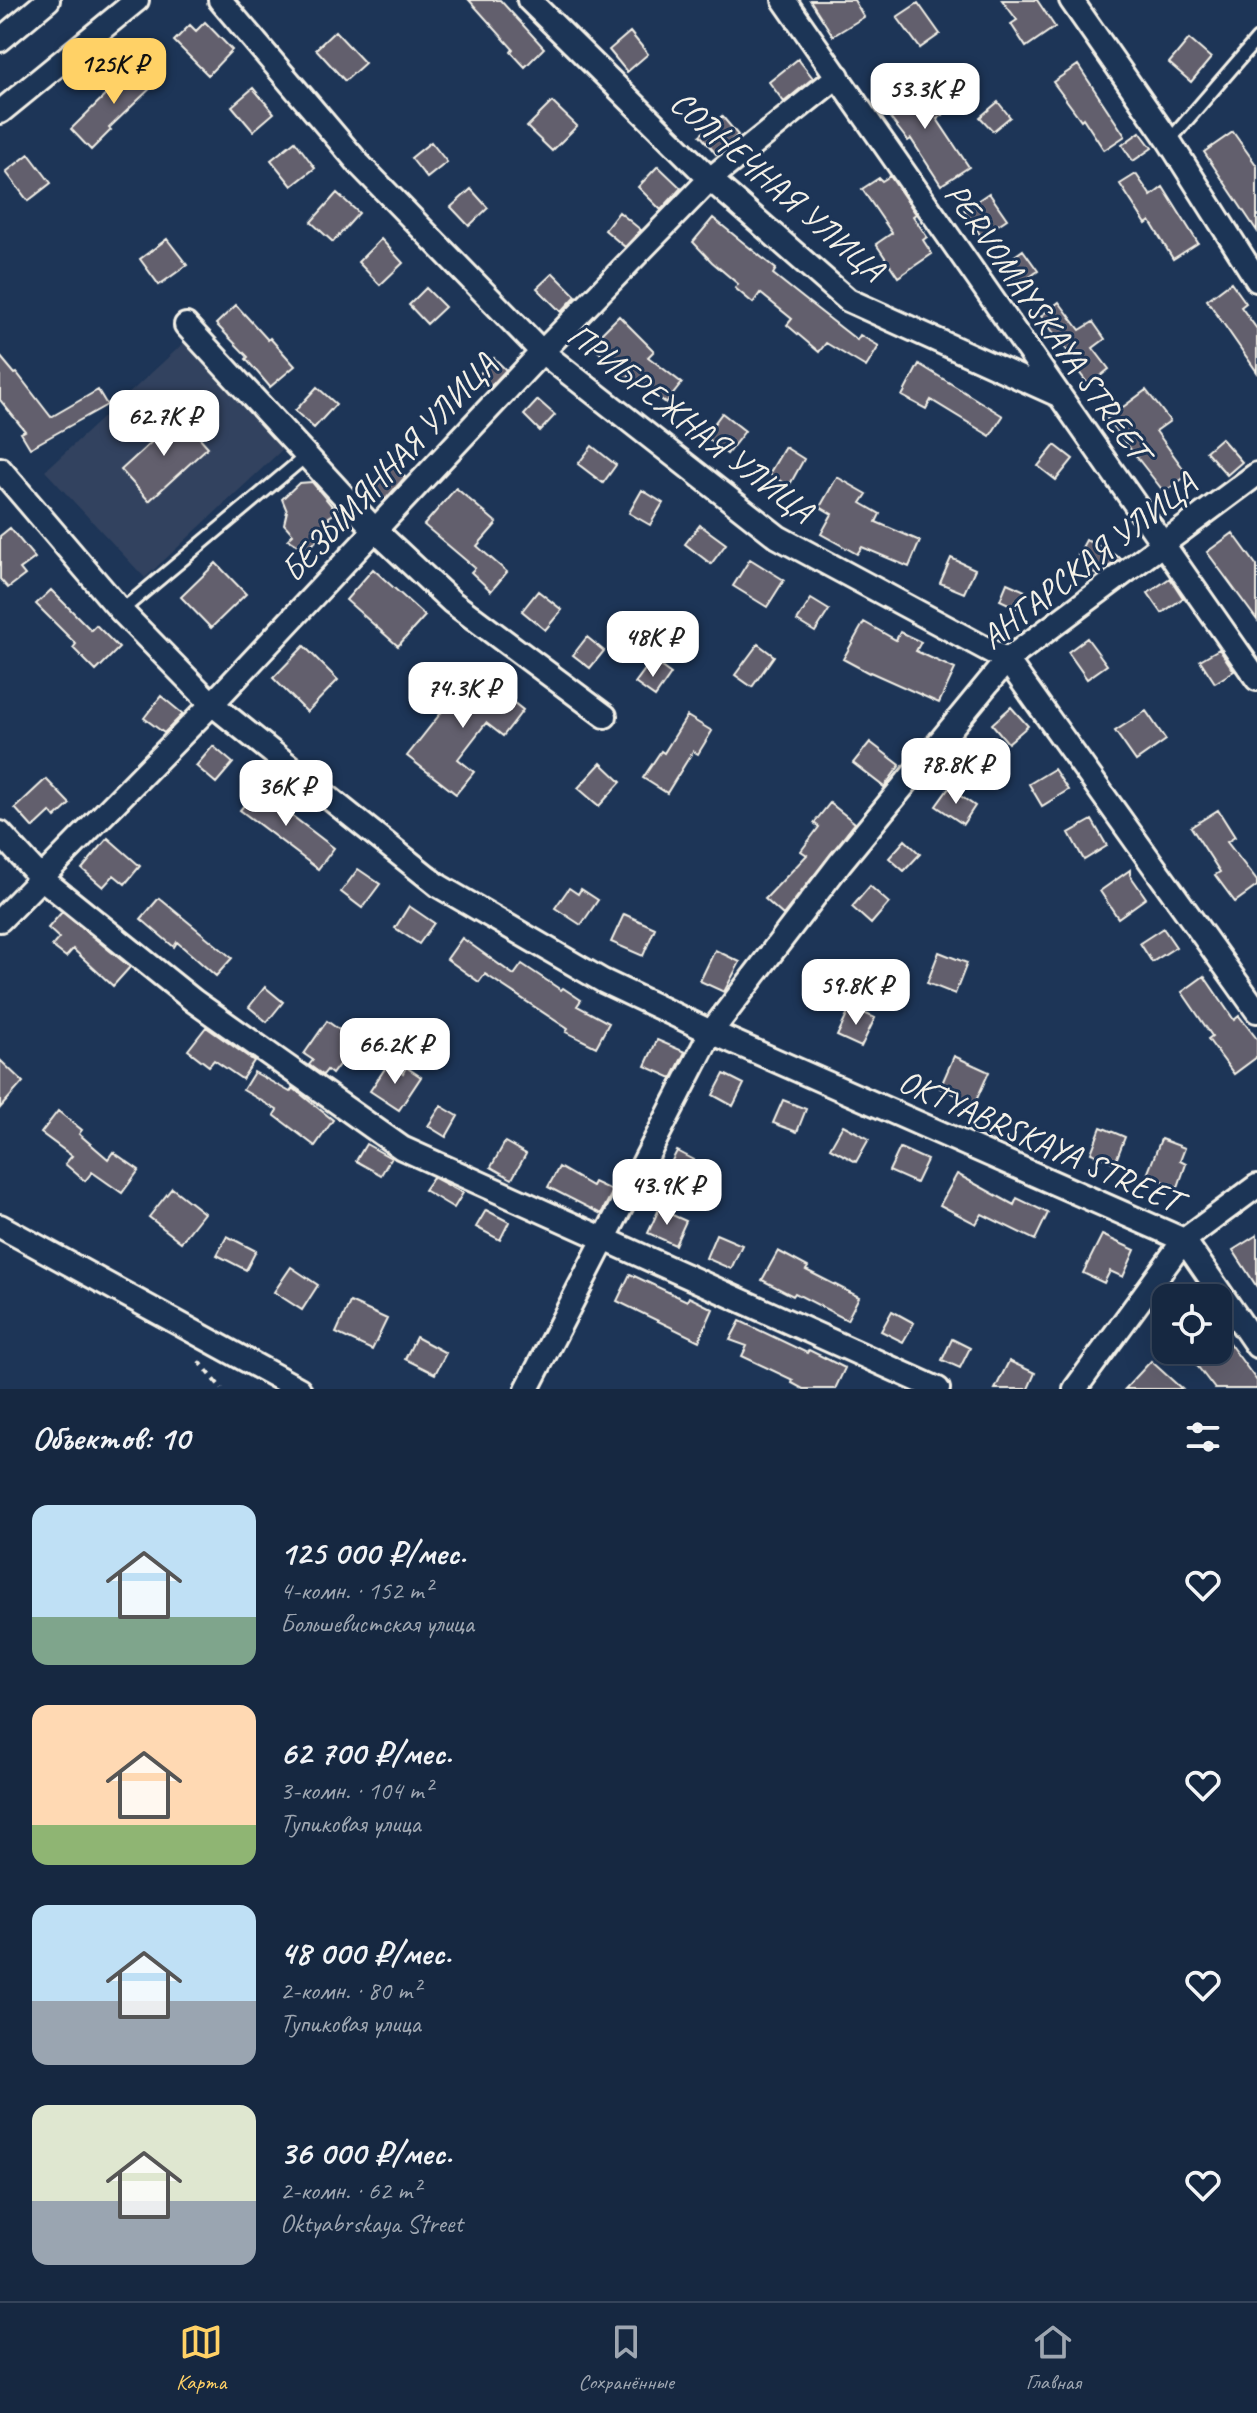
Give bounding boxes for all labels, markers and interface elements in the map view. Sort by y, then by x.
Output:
pin: 125K ₽ [49,38,179,106]
text: 125K ₽ [80,47,148,80]
pin: 53.3K ₽ [851,63,999,131]
text: 53.3K ₽ [889,72,961,105]
street label: СОЛНЕЧНАЯ УЛИЦА [662,81,895,291]
street label: PERVOMAYSKAYA STREET [936,174,1164,475]
street label: ПРИБРЕЖНАЯ УЛИЦА [559,313,824,533]
street label: БЕЗЫМЯННАЯ УЛИЦА [271,343,506,591]
pin: 62.7K ₽ [90,390,238,458]
text: 62.7K ₽ [127,399,201,432]
street label: АНГАРСКАЯ УЛИЦА [972,462,1206,658]
pin: 48K ₽ [597,611,709,679]
text: 48K ₽ [625,620,681,653]
pin: 74.3K ₽ [389,662,537,730]
text: 74.3K ₽ [426,671,500,704]
pin: 78.8K ₽ [882,738,1030,806]
text: 78.8K ₽ [919,747,993,780]
pin: 36K ₽ [230,760,342,828]
text: 36K ₽ [258,769,314,802]
pin: 59.8K ₽ [782,959,930,1027]
text: 59.8K ₽ [820,968,892,1001]
pin: 66.2K ₽ [321,1018,469,1086]
text: 66.2K ₽ [358,1027,432,1060]
street label: OKTYABRSKAYA STREET [892,1059,1195,1225]
pin: 43.9K ₽ [593,1159,741,1227]
text: 43.9K ₽ [631,1168,703,1201]
map controls [1152,1284,1232,1364]
button: locate [1152,1284,1232,1364]
icon: filters [1181,1415,1225,1459]
text: Объектов: 10 [32,1416,190,1459]
text: 125 000 ₽/мес. [280,1531,466,1574]
icon: home [96,1537,192,1633]
icon: heart [1181,1563,1225,1607]
text: 4-комн. · 152 m² [280,1574,432,1607]
text: Большевистская улица [280,1607,474,1640]
text: 62 700 ₽/мес. [280,1731,452,1774]
icon: home [96,1737,192,1833]
icon: heart [1181,1763,1225,1807]
text: 3-комн. · 104 m² [280,1774,432,1807]
text: Тупиковая улица [280,1807,421,1840]
text: 48 000 ₽/мес. [280,1931,451,1974]
icon: home [96,1937,192,2033]
icon: heart [1181,1963,1225,2007]
text: 2-комн. · 80 m² [280,1974,420,2007]
text: Тупиковая улица [280,2007,421,2040]
text: 36 000 ₽/мес. [280,2131,452,2174]
icon: home [96,2137,192,2233]
icon: heart [1181,2163,1225,2207]
text: 2-комн. · 62 m² [280,2174,420,2207]
text: Oktyabrskaya Street [280,2207,463,2240]
tab: Карта [176,2320,226,2396]
tab: Сохранённые [578,2320,674,2396]
tab: Главная [1026,2320,1081,2396]

